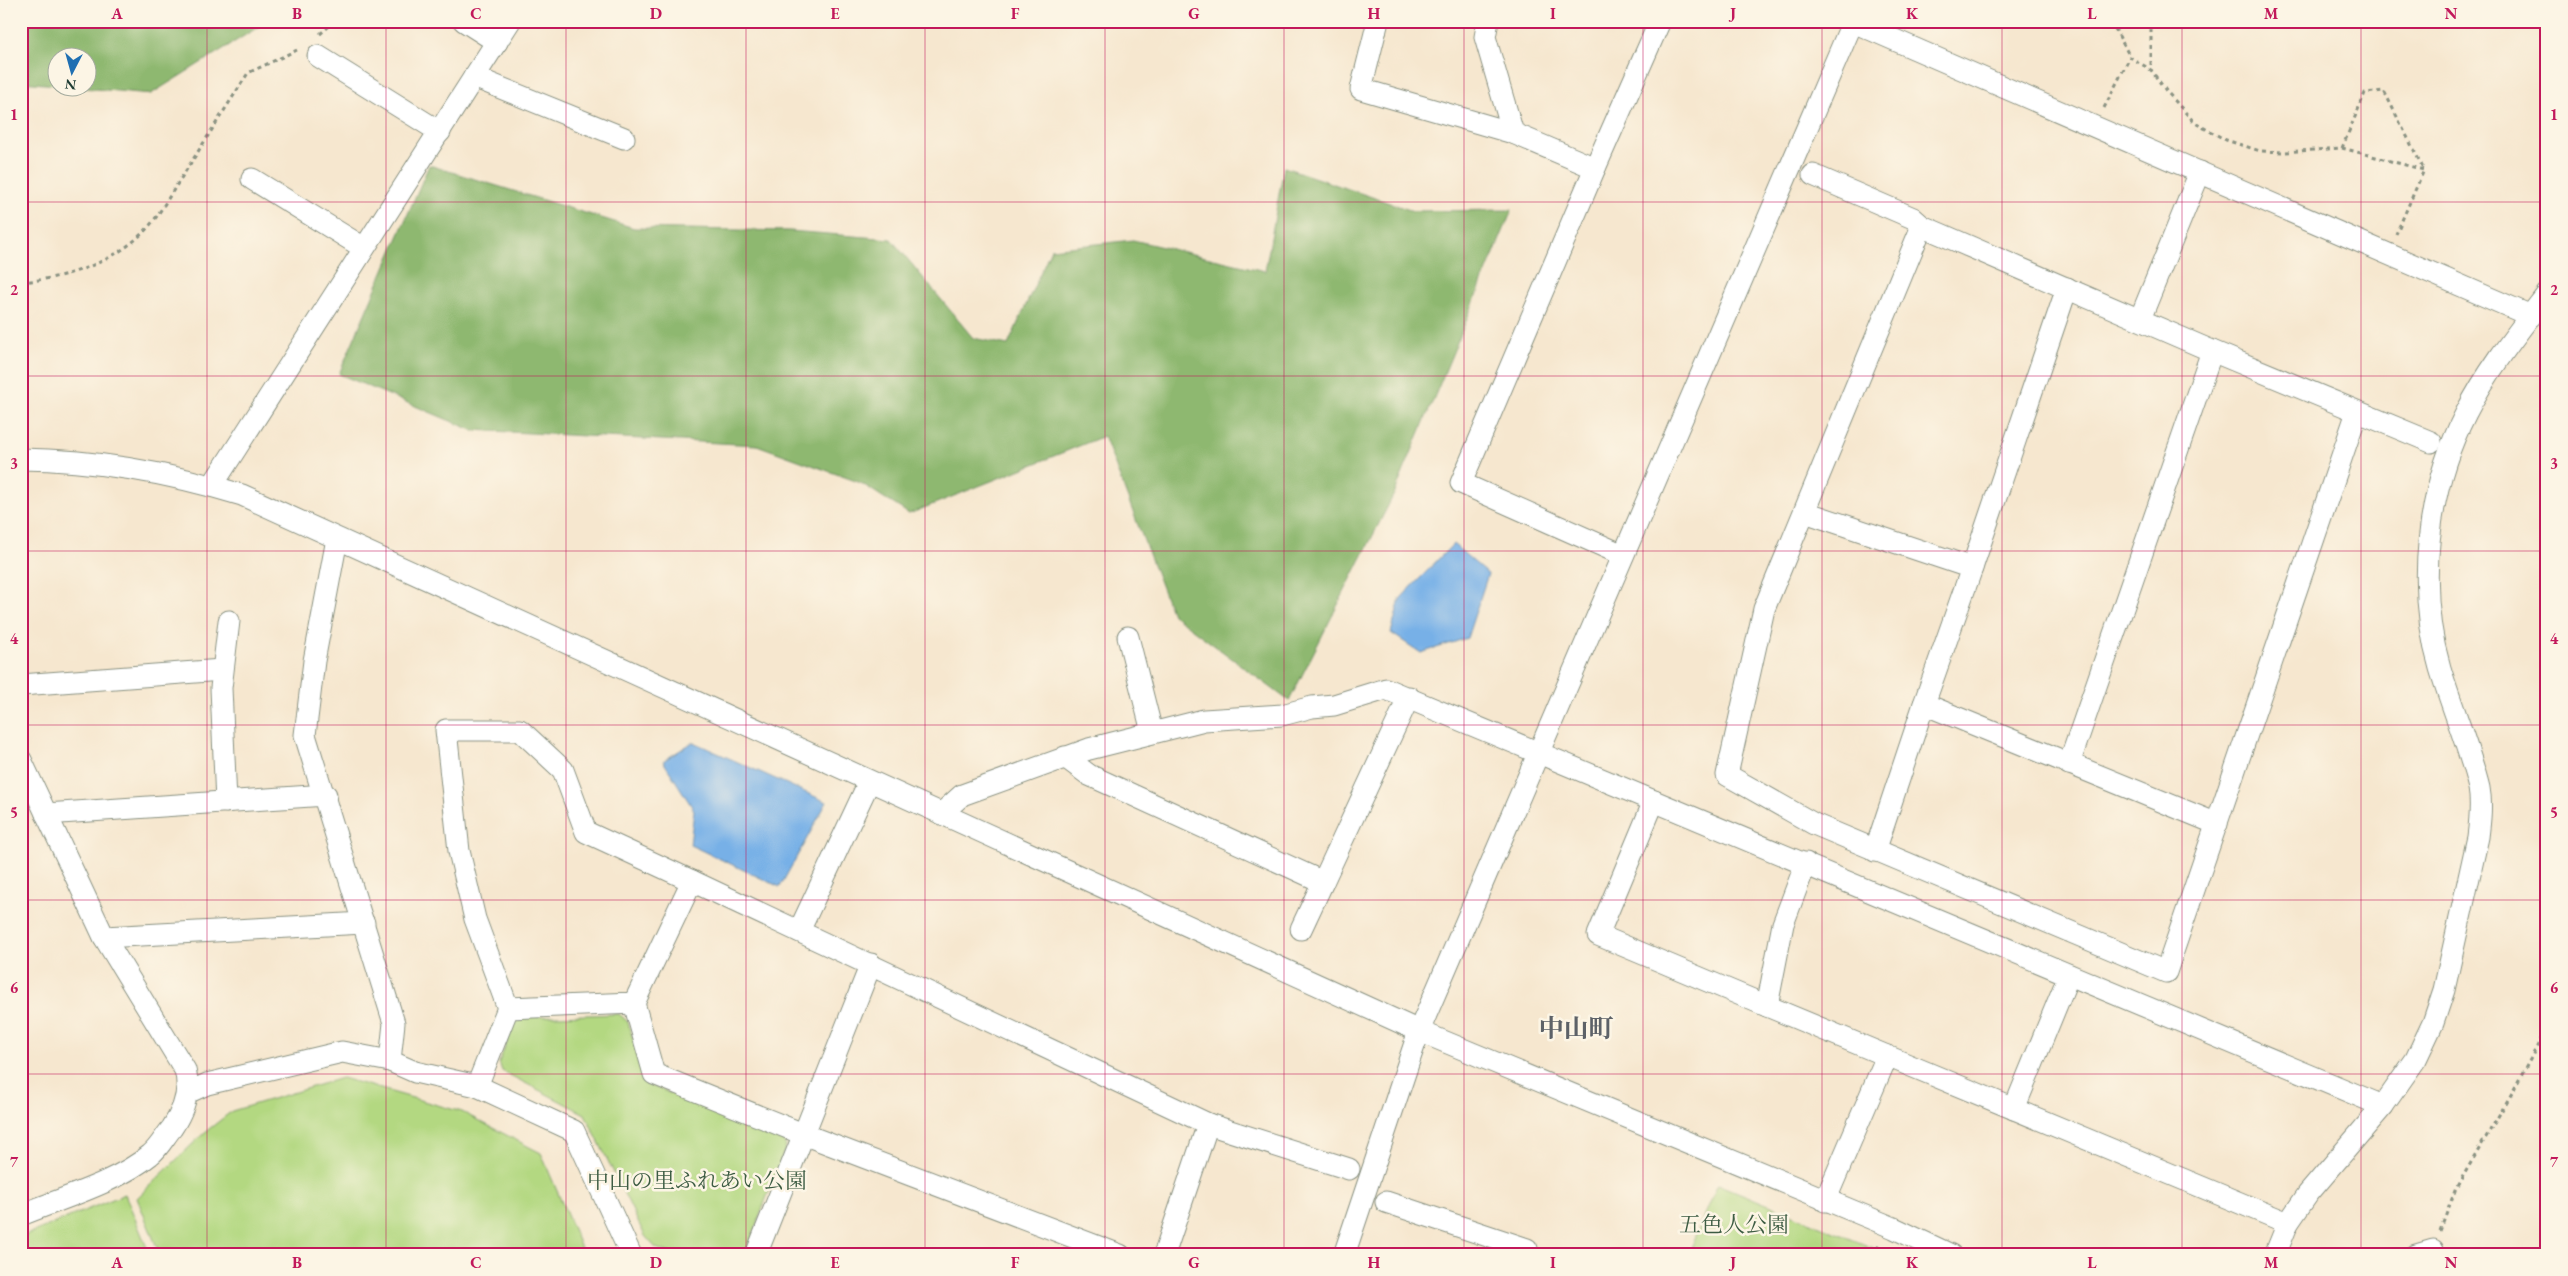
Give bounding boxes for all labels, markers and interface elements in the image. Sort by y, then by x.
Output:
text: A [110,3,123,24]
text: B [292,3,302,24]
text: C [470,3,482,24]
text: D [650,3,662,24]
text: E [830,3,840,24]
text: F [1011,3,1020,24]
text: G [1188,3,1200,24]
text: H [1368,3,1381,24]
text: I [1550,3,1556,24]
text: J [1728,3,1736,24]
text: K [1906,3,1919,24]
text: L [2087,3,2097,24]
text: M [2264,3,2279,24]
text: N [2445,3,2458,24]
north arrow [48,48,98,98]
text: N [63,75,77,94]
text: 1 [10,104,18,125]
text: 1 [2550,104,2558,125]
text: 2 [10,279,19,300]
text: 2 [2550,279,2559,300]
text: 3 [10,453,18,474]
text: 3 [2550,453,2558,474]
text: 4 [10,628,19,649]
text: 4 [2550,628,2559,649]
text: 5 [10,802,18,823]
text: 5 [2550,802,2558,823]
text: 6 [10,977,19,998]
text: 6 [2550,977,2559,998]
district label: 中山町 [1538,1012,1614,1044]
text: 7 [10,1151,19,1172]
text: 7 [2550,1151,2559,1172]
park label: 中山の里ふれあい公園 [587,1166,807,1195]
park label: 五色人公園 [1679,1210,1789,1239]
text: A [110,1252,123,1273]
text: B [292,1252,302,1273]
text: C [470,1252,482,1273]
text: D [650,1252,662,1273]
text: E [830,1252,840,1273]
text: F [1011,1252,1020,1273]
text: G [1188,1252,1200,1273]
text: H [1368,1252,1381,1273]
text: I [1550,1252,1556,1273]
text: J [1728,1252,1736,1273]
text: K [1906,1252,1919,1273]
text: L [2087,1252,2097,1273]
text: M [2264,1252,2279,1273]
text: N [2445,1252,2458,1273]

